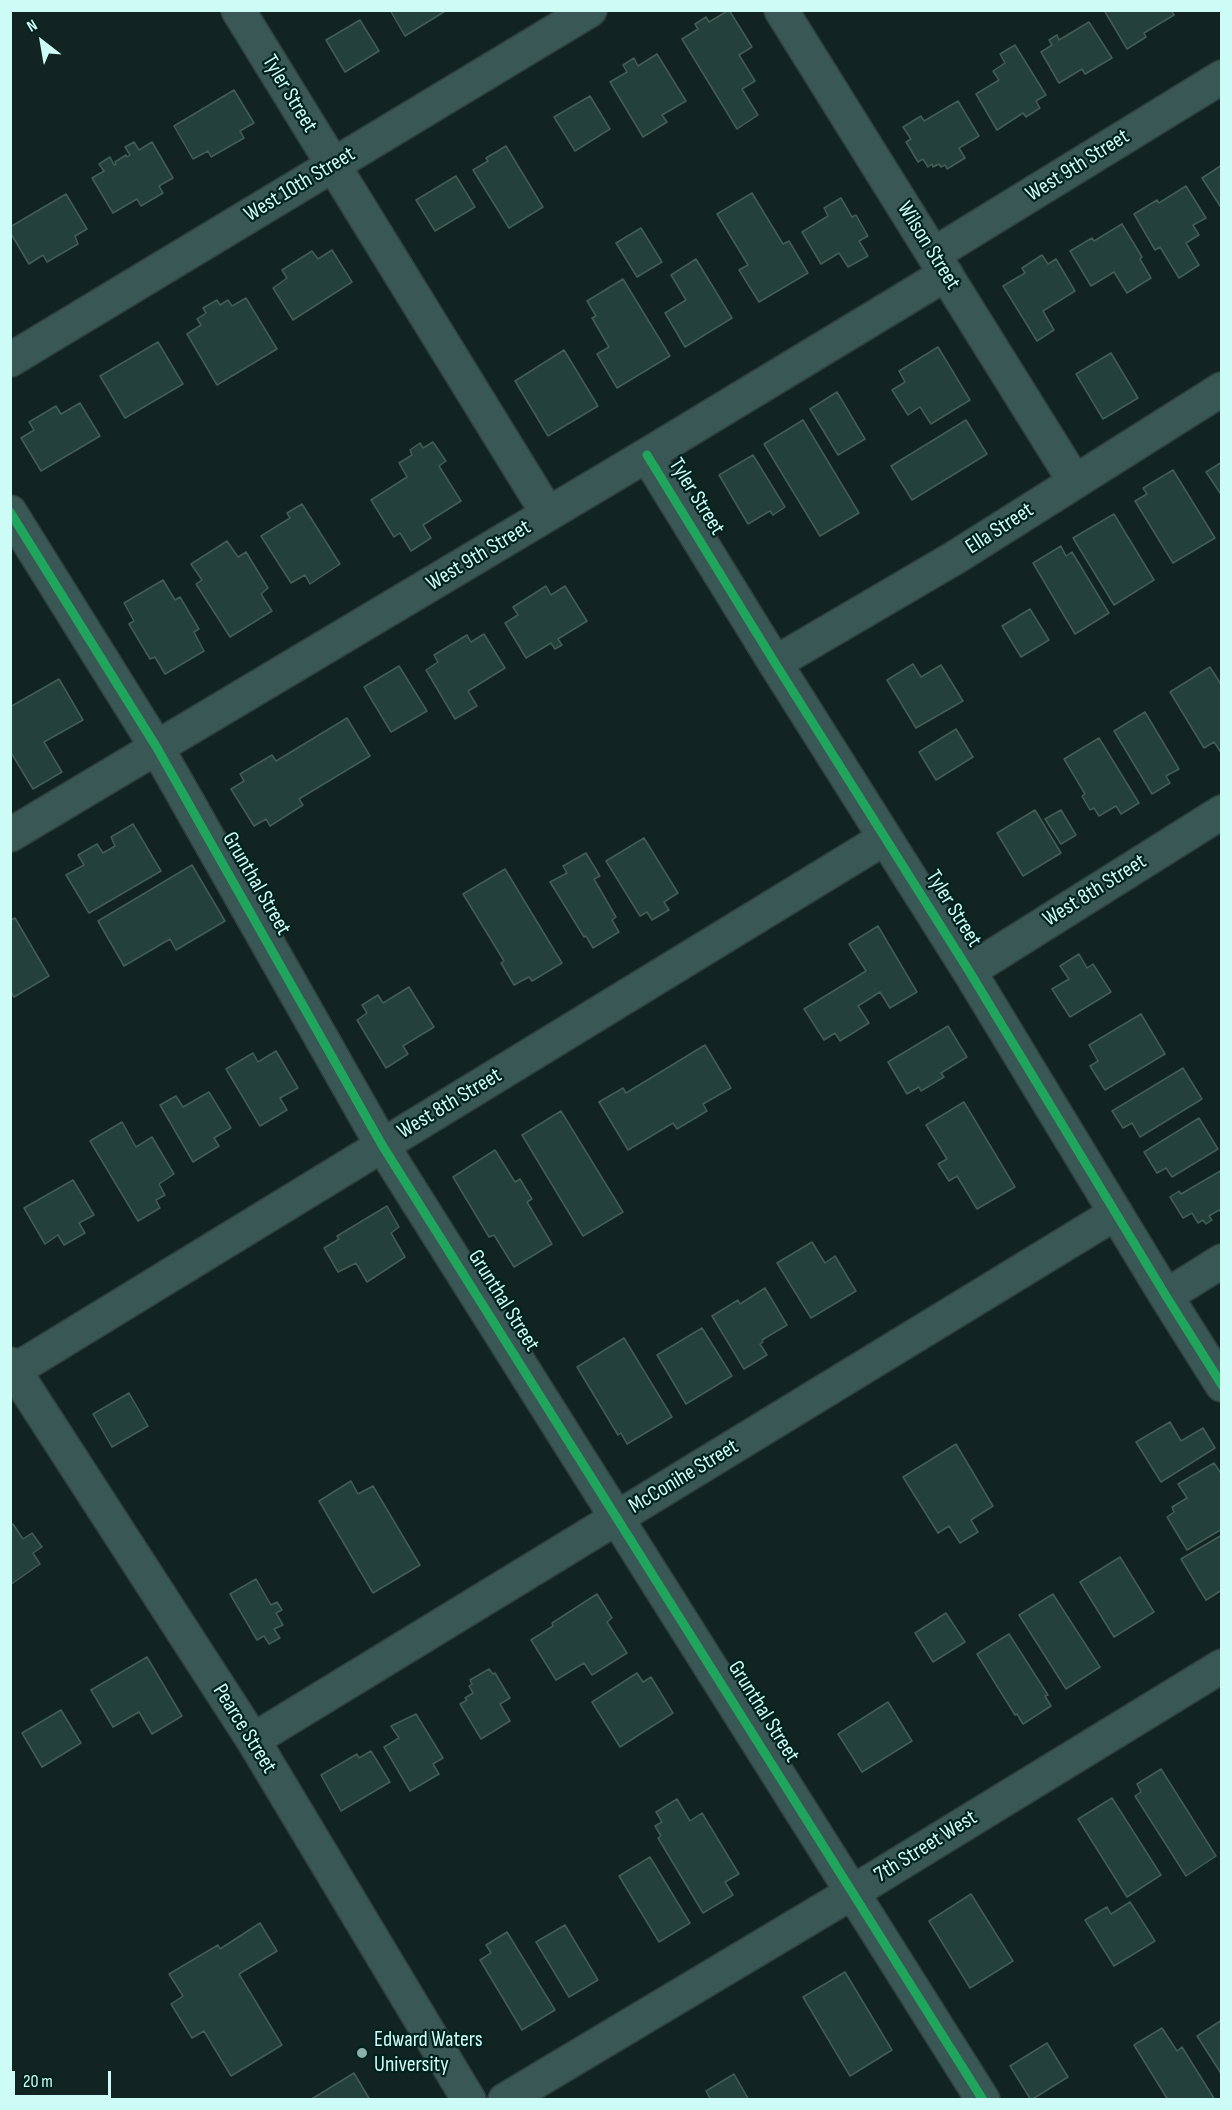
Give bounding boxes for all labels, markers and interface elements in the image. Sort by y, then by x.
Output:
north arrow [12,12,72,72]
text: N [24,16,41,36]
street label: Tyler Street [256,50,322,138]
street label: West 9th Street [1021,124,1135,208]
street label: West 10th Street [240,142,360,228]
street label: Wilson Street [891,197,965,295]
street label: Tyler Street [662,454,730,540]
street label: Ella Street [961,497,1039,561]
street label: West 9th Street [422,515,536,597]
street label: Grunthal Street [216,828,296,940]
street label: West 8th Street [1039,849,1151,933]
street label: Tyler Street [919,866,987,952]
street label: West 8th Street [393,1063,507,1145]
street label: Grunthal Street [461,1245,545,1357]
street label: McConihe Street [624,1434,744,1520]
street label: Grunthal Street [721,1656,805,1768]
street label: Pearce Street [206,1680,282,1778]
street label: 7th Street West [870,1805,982,1889]
place label: Edward Waters University [374,2027,483,2078]
marker: Edward Waters University [355,2046,369,2060]
scale bar [15,2059,114,2097]
text: 20 m [23,2071,53,2092]

